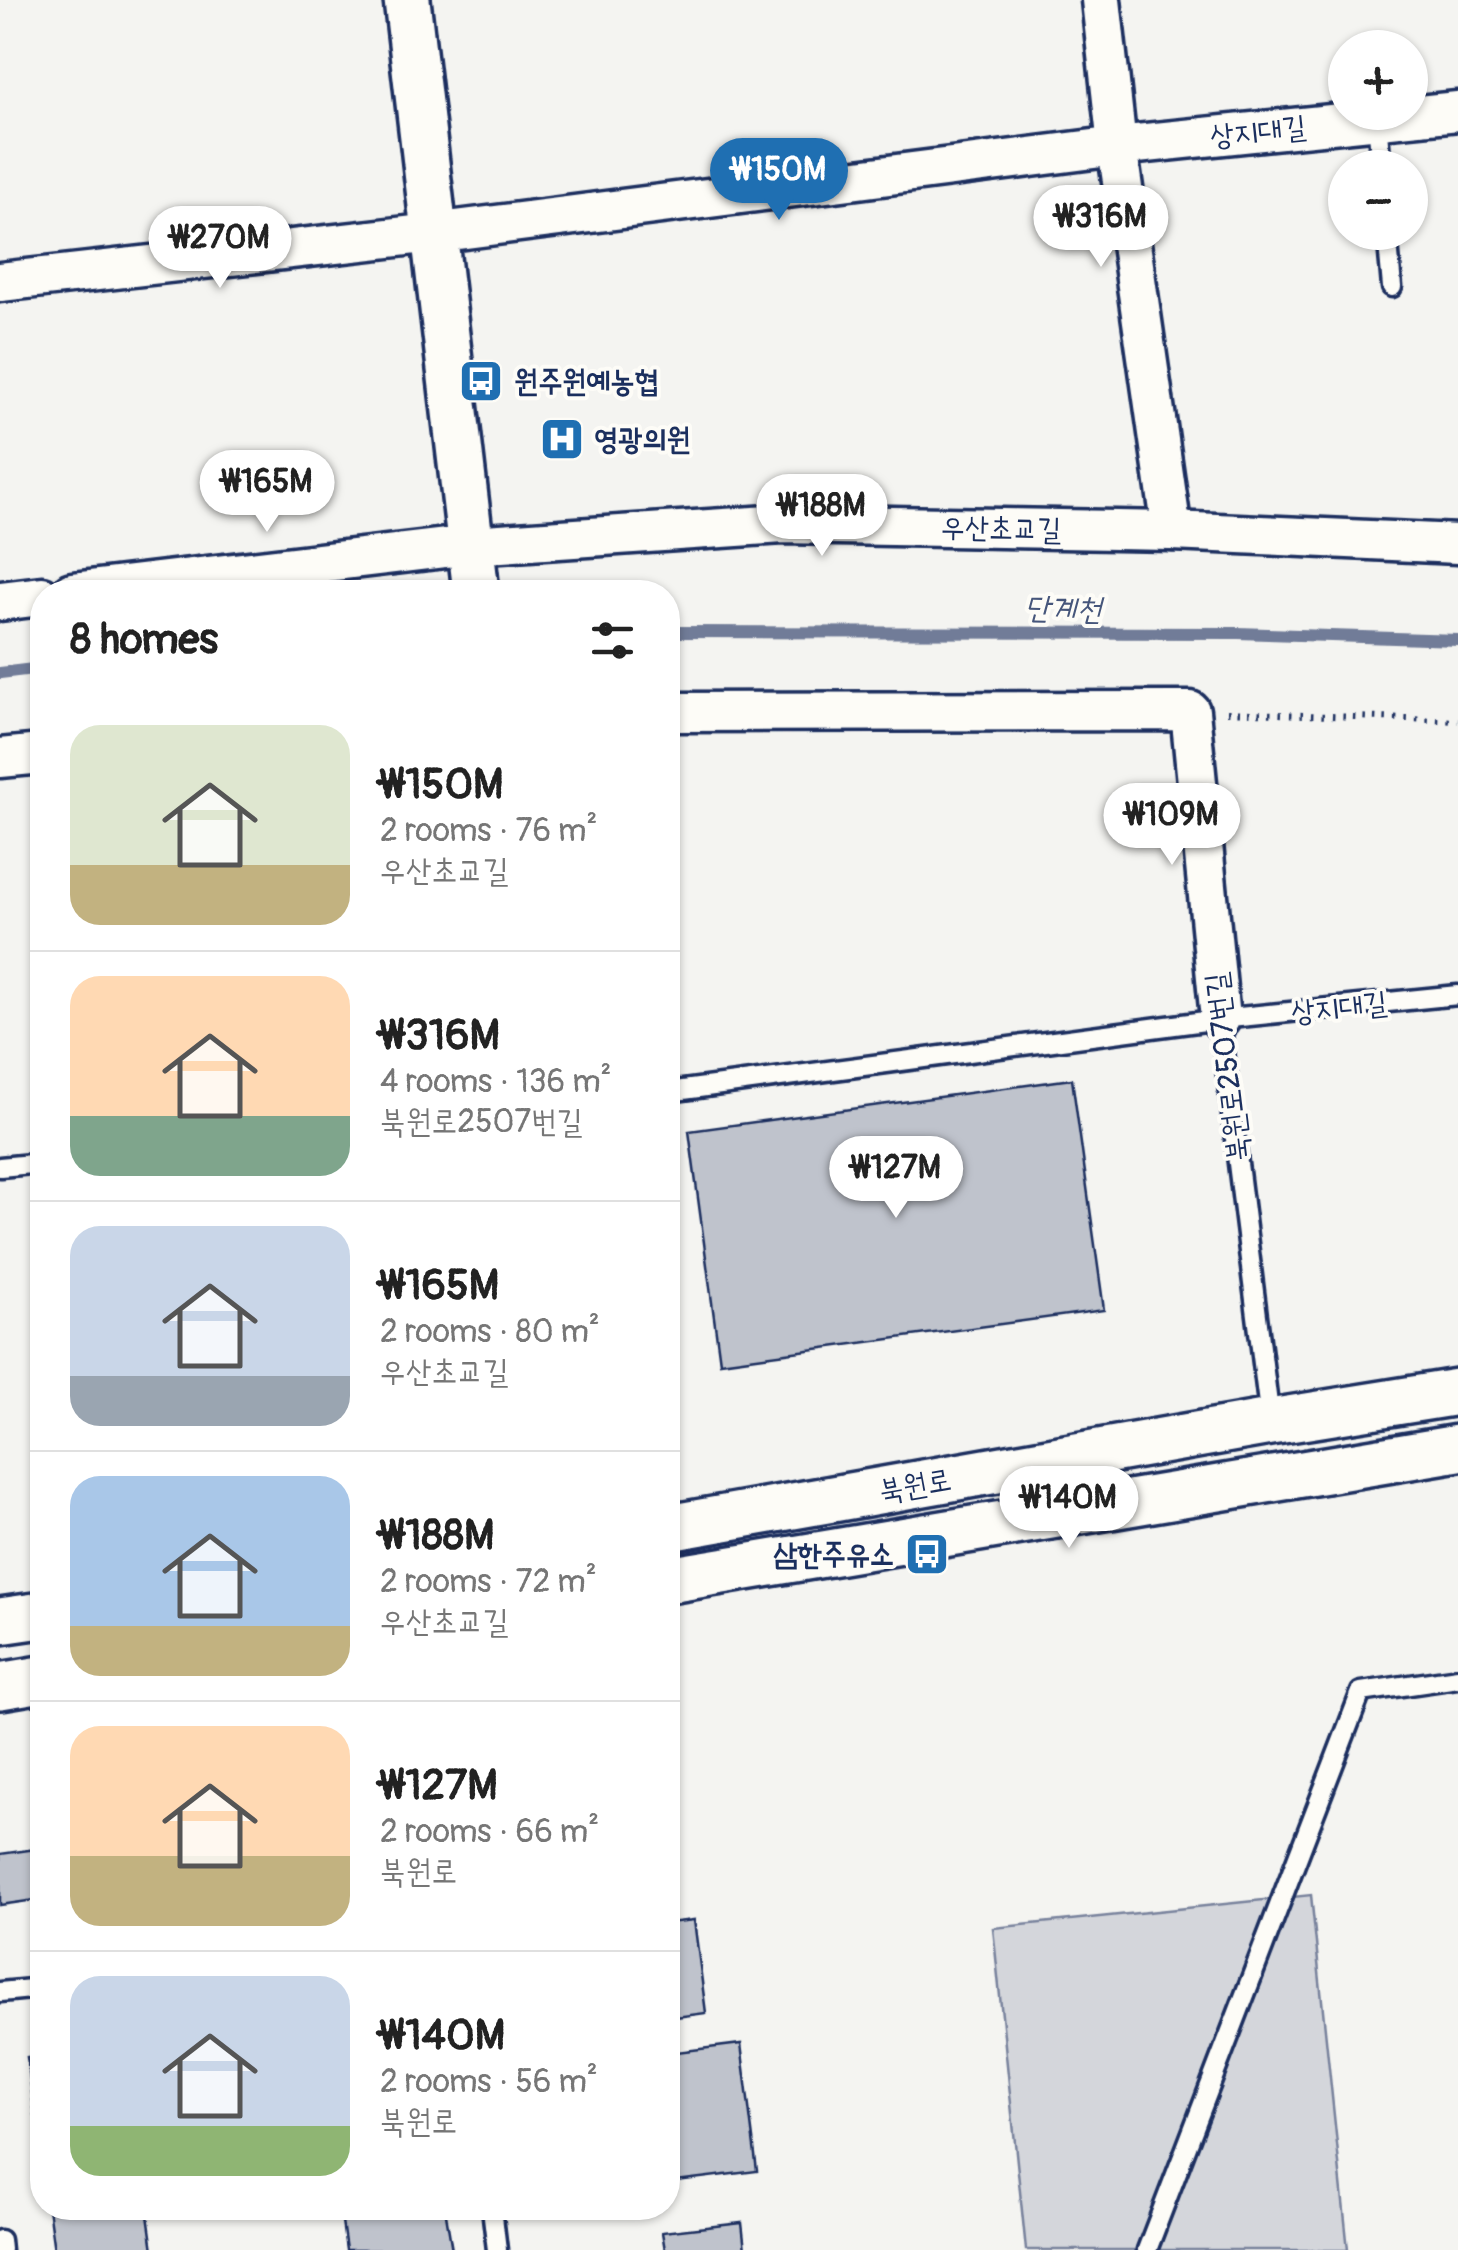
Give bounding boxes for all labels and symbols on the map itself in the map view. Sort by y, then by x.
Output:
street label: 상지대길 [1208,108,1308,155]
pin: ₩150M [709,138,849,223]
pin: ₩316M [1031,185,1171,270]
pin: ₩270M [150,206,290,291]
bus stop icon: 원주원예농협 [458,358,504,404]
place label: 원주원예농협 [514,363,659,400]
hospital icon: 영광의원 [539,416,585,462]
place label: 영광의원 [594,421,691,458]
pin: ₩165M [197,450,337,535]
pin: ₩188M [752,474,892,559]
street label: 우산초교길 [940,509,1062,548]
water label: 단계천 [1024,588,1105,630]
pin: ₩109M [1102,783,1242,868]
street label: 북원로2507번길 [1198,970,1257,1164]
street label: 상지대길 [1289,984,1389,1031]
pin: ₩127M [826,1136,966,1221]
street label: 북원로 [876,1461,954,1510]
pin: ₩140M [999,1466,1139,1551]
bus stop icon: 삼한주유소 [904,1531,950,1577]
place label: 삼한주유소 [773,1536,894,1573]

